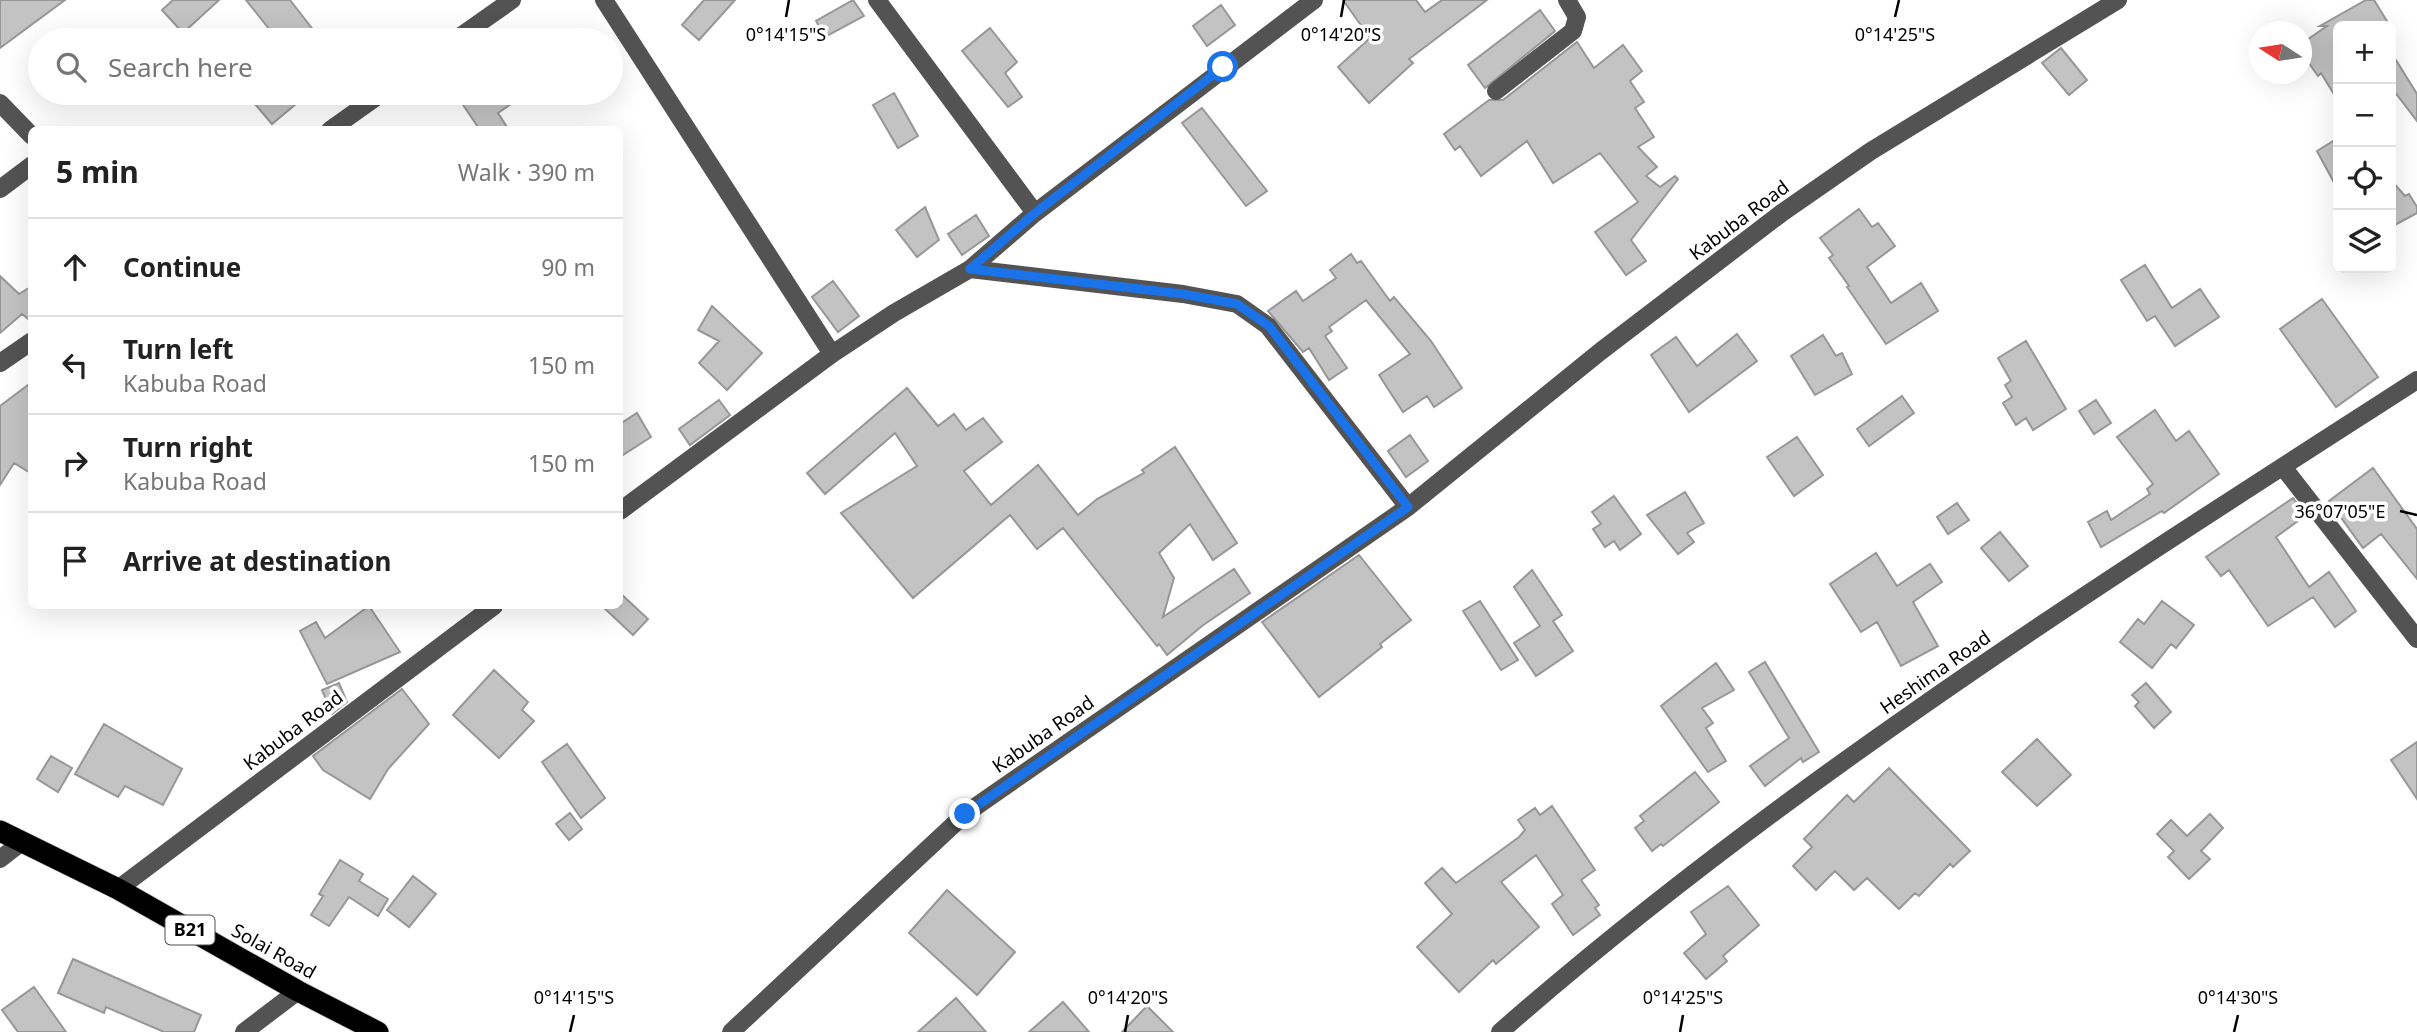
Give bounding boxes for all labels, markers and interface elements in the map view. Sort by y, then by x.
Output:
north arrow [2249,21,2312,84]
map controls [2333,21,2396,273]
button: + [2333,21,2396,84]
text: 0°14'15"S [746,22,826,46]
text: 0°14'20"S [1301,22,1381,46]
text: 0°14'25"S [1855,22,1935,46]
search box [28,28,623,105]
icon: search [52,48,90,86]
text: Search here [108,49,253,85]
route start [1207,51,1238,82]
button: − [2333,84,2396,147]
button: locate [2333,147,2396,210]
text: 5 min [56,151,139,192]
text: Walk · 390 m [458,156,595,188]
street label: Kabuba Road [1684,174,1794,266]
button: layers [2333,210,2396,273]
icon: ahead [56,248,94,286]
text: Continue [123,249,241,285]
text: 90 m [541,251,595,283]
text: Turn left [123,331,234,367]
icon: left [56,346,94,384]
text: 150 m [528,349,595,381]
text: Kabuba Road [123,367,267,399]
text: Turn right [123,429,253,465]
icon: right [56,444,94,482]
text: 150 m [528,447,595,479]
text: Kabuba Road [123,465,267,497]
text: 36°07'05"E [2295,499,2385,523]
icon: arrive [56,542,94,580]
text: Arrive at destination [123,543,392,579]
street label: Heshima Road [1874,624,1996,720]
street label: Kabuba Road [238,684,348,776]
street label: Kabuba Road [987,689,1099,779]
route end [949,798,980,829]
road number: B21 [166,916,214,945]
street label: Solai Road [227,917,321,985]
text: 0°14'15"S [534,985,614,1009]
text: 0°14'20"S [1088,985,1168,1009]
text: 0°14'25"S [1643,985,1723,1009]
text: 0°14'30"S [2198,985,2278,1009]

